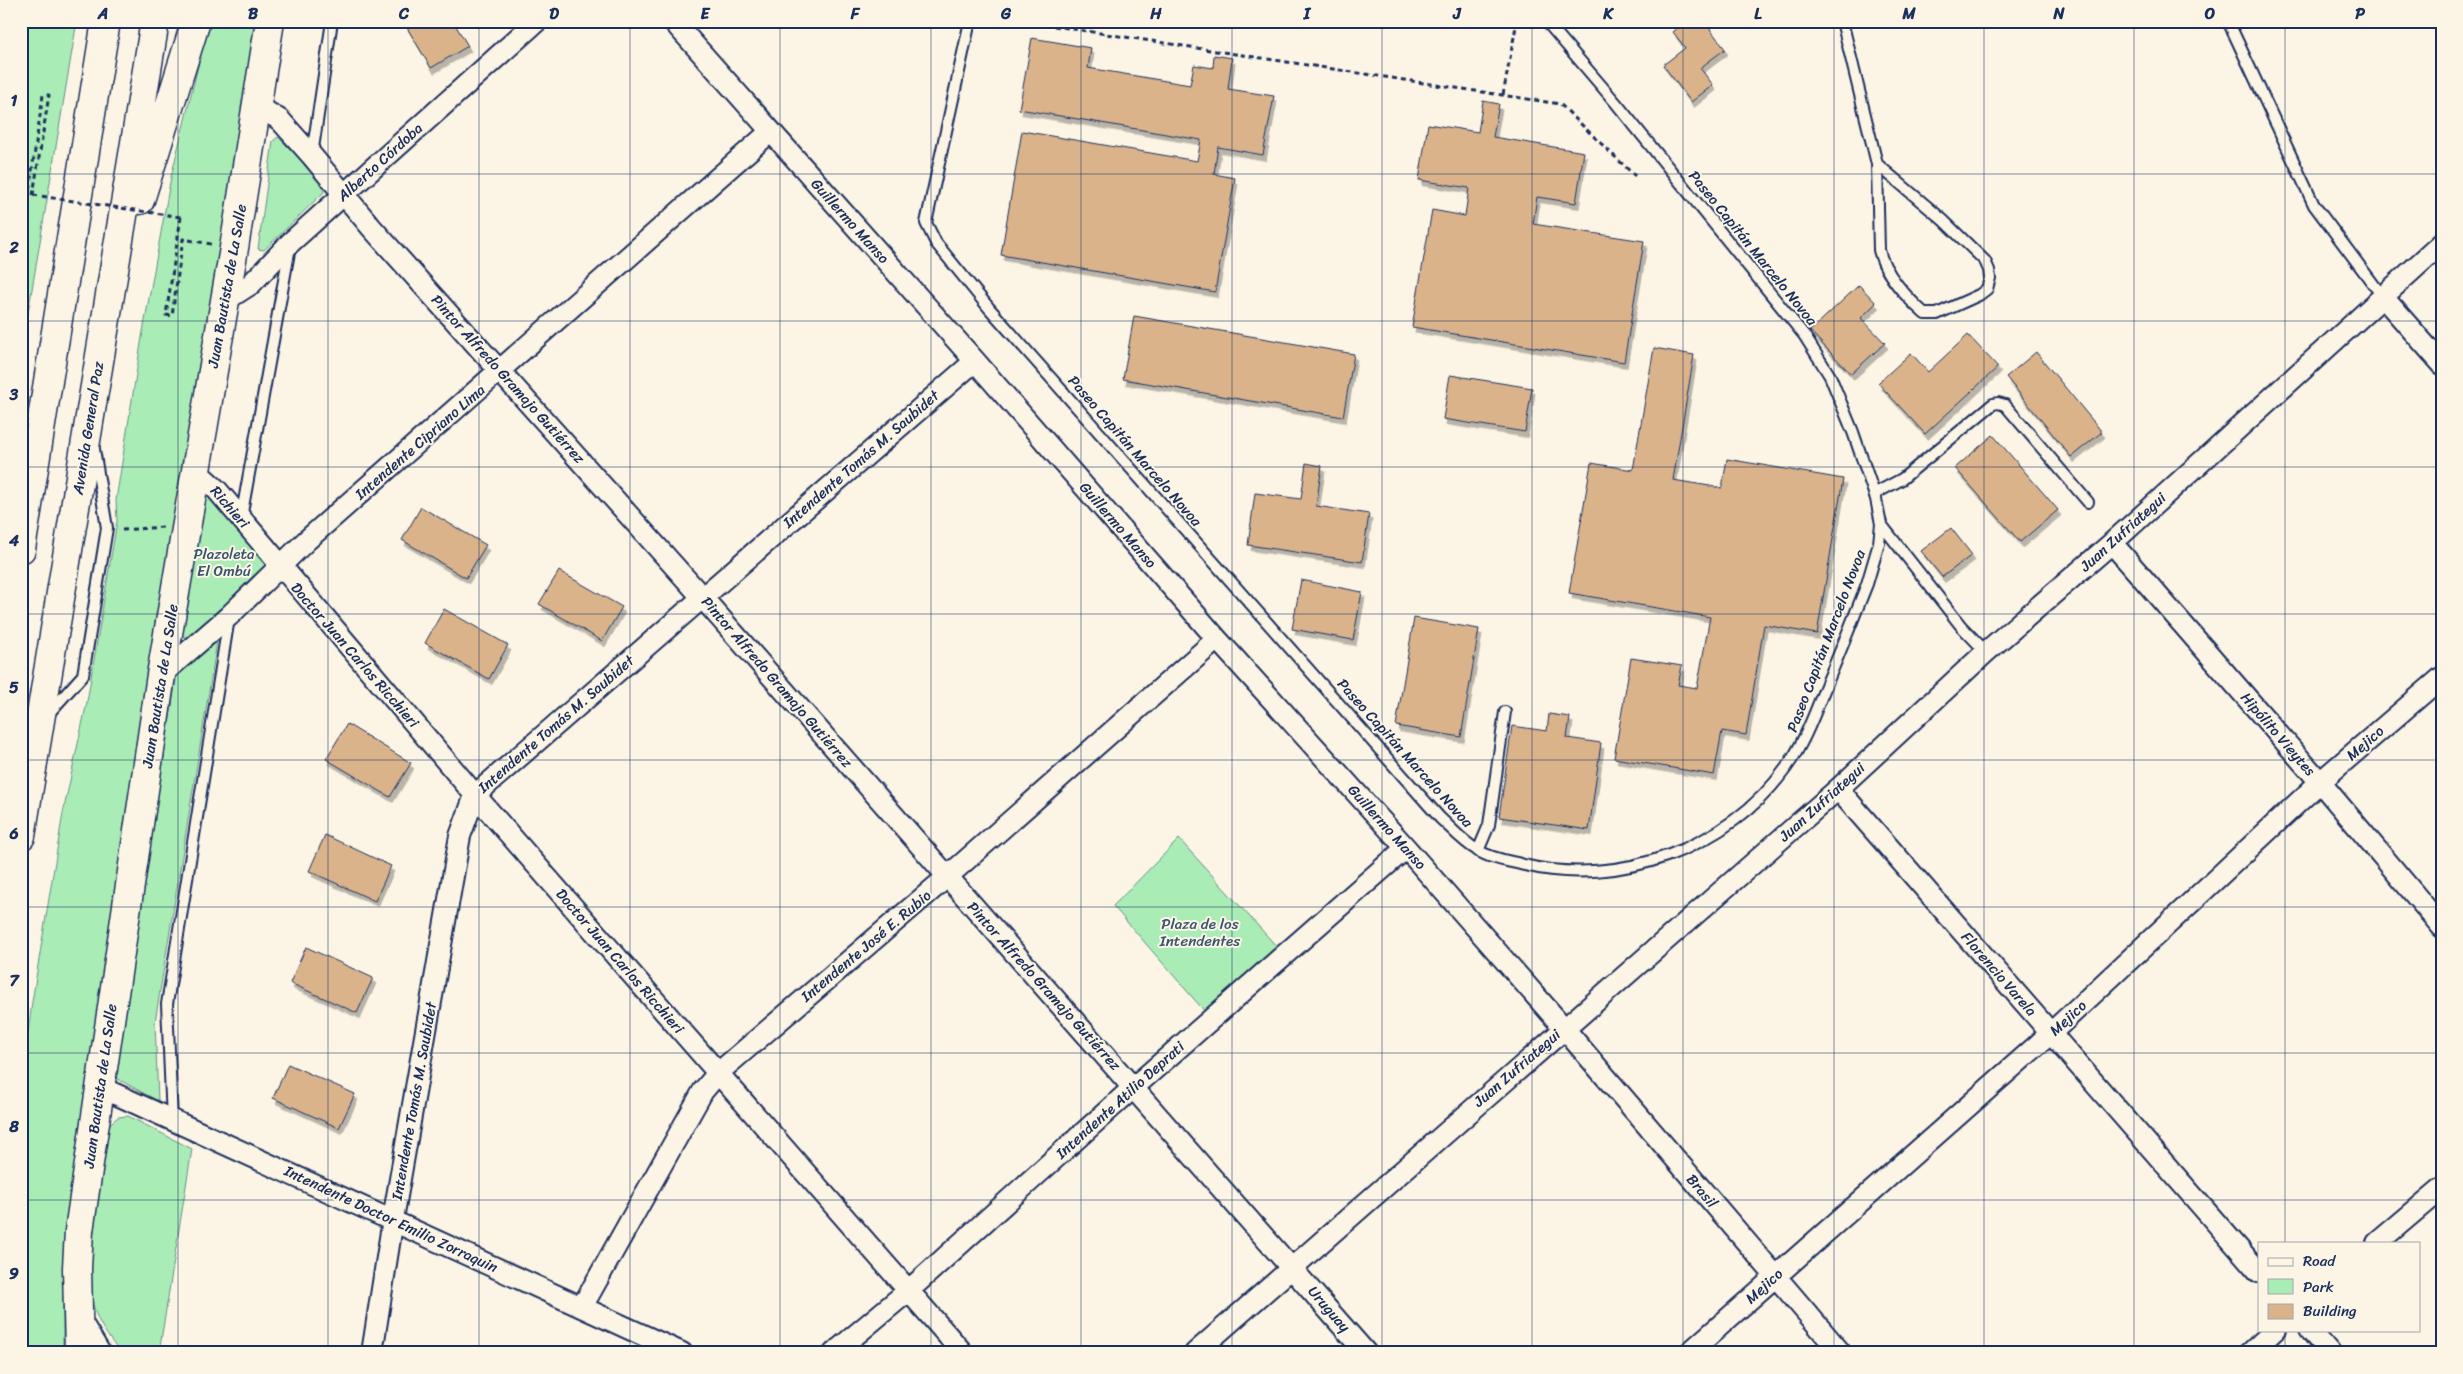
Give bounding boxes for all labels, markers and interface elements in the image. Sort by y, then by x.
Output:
text: A [97,0,108,28]
text: B [248,0,259,28]
text: C [398,0,410,28]
text: D [549,0,559,28]
text: E [701,0,711,28]
text: F [850,0,861,28]
text: G [1000,0,1012,28]
text: H [1149,0,1162,28]
text: I [1303,0,1312,28]
text: J [1452,0,1462,28]
text: K [1602,0,1614,28]
text: L [1754,0,1762,28]
text: M [1901,0,1916,28]
text: N [2052,0,2065,28]
text: O [2204,0,2216,28]
text: P [2355,0,2365,28]
text: 1 [11,86,18,115]
street label: Alberto Córdoba [330,116,429,209]
street label: Paseo Capitán Marcelo Novoa [1682,164,1824,332]
street label: Guillermo Manso [804,172,896,270]
street label: Juan Bautista de La Salle [200,202,254,371]
text: 2 [8,233,19,262]
street label: Pintor Alfredo Gramajo Gutiérrez [424,288,592,470]
street label: Avenida General Paz [64,359,112,497]
street label: Paseo Capitán Marcelo Novoa [1062,369,1209,533]
street label: Intendente Cipriano Lima [348,377,492,507]
text: 3 [9,380,19,409]
street label: Intendente Tomás M. Saubidet [776,383,946,535]
street label: Guillermo Manso [1073,476,1164,575]
street label: Richieri [204,480,257,535]
street label: Juan Zufriategui [2073,485,2173,579]
text: 4 [8,526,19,555]
park label: Plazoleta El Ombú [193,541,255,584]
street label: Paseo Capitán Marcelo Novoa [1779,545,1873,736]
street label: Doctor Juan Carlos Ricchieri [284,576,426,734]
street label: Pintor Alfredo Gramajo Gutiérrez [695,590,860,775]
street label: Juan Bautista de La Salle [134,602,186,771]
street label: Intendente Tomás M. Saubidet [471,648,641,800]
street label: Paseo Capitán Marcelo Novoa [1330,672,1480,834]
text: 5 [9,673,19,702]
street label: Hipólito Vieytes [2234,686,2323,783]
street label: Mejico [2340,718,2391,767]
street label: Juan Zufriategui [1772,755,1872,849]
street label: Guillermo Manso [1341,778,1433,876]
text: 6 [8,819,19,848]
street label: Doctor Juan Carlos Ricchieri [549,882,691,1040]
street label: Intendente José E. Rubio [794,883,938,1009]
street label: Pintor Alfredo Gramajo Gutiérrez [960,895,1128,1077]
park label: Plaza de los Intendentes [1159,911,1240,954]
street label: Florencio Varela [1954,926,2044,1023]
text: 7 [9,966,20,995]
street label: Mejico [2043,993,2093,1042]
street label: Intendente Tomás M. Saubidet [384,999,444,1203]
street label: Juan Bautista de La Salle [75,1002,124,1171]
street label: Juan Zufriategui [1467,1022,1567,1114]
street label: Intendente Atilio Deprati [1049,1034,1191,1166]
text: 8 [8,1112,19,1141]
street label: Intendente Doctor Emilio Zorraquin [279,1157,502,1280]
street label: Brasil [1680,1168,1725,1215]
legend [2258,1242,2420,1332]
text: Road [2303,1248,2336,1274]
text: 9 [9,1259,19,1288]
street label: Mejico [1739,1261,1789,1310]
text: Park [2303,1274,2334,1300]
street label: Uruguay [1301,1280,1357,1339]
text: Building [2303,1298,2357,1324]

